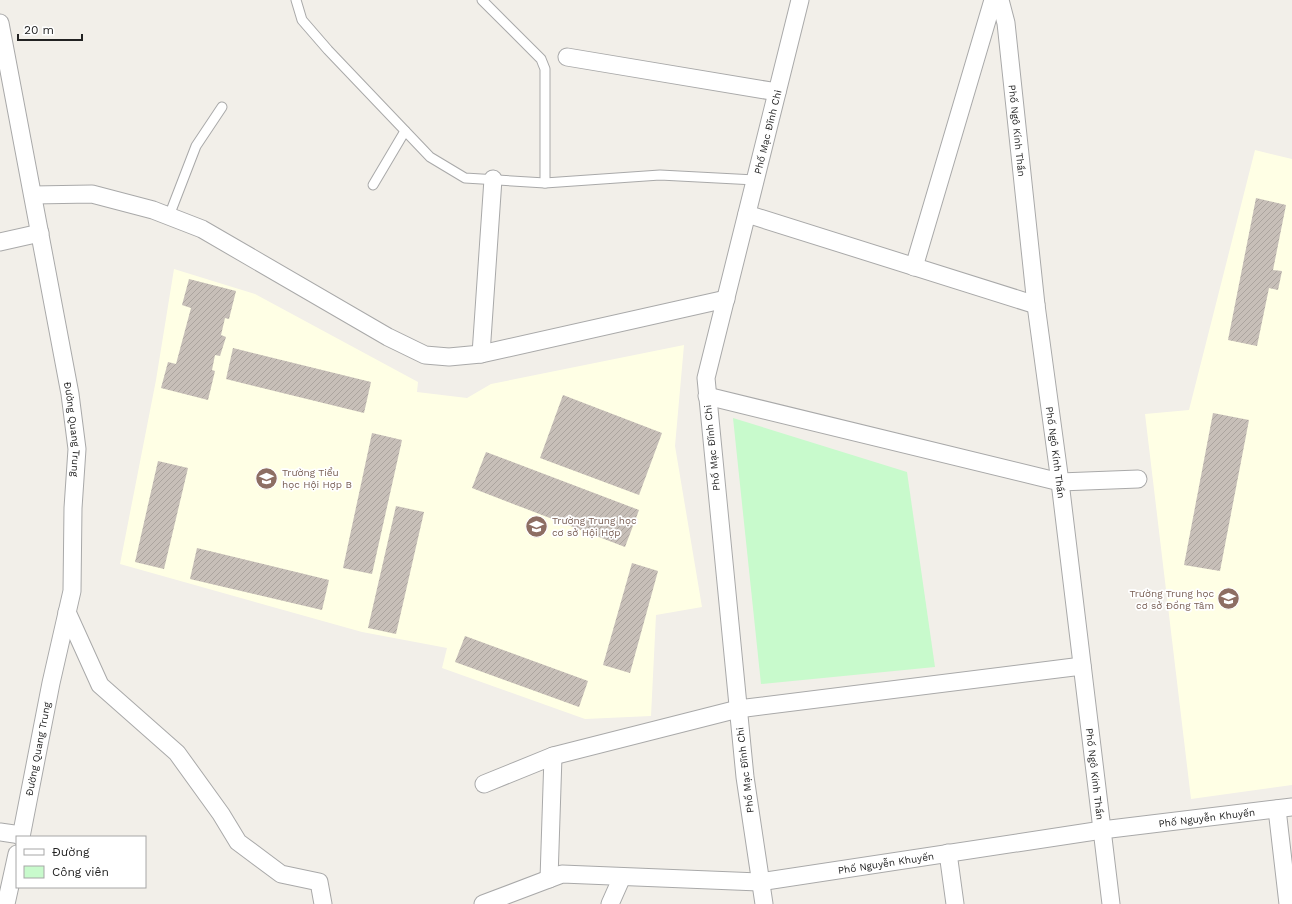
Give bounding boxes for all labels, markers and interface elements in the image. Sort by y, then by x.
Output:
scale bar [18,16,82,42]
text: 20 m [24,23,54,37]
street label: Phố Ngô Kính Thần [1007,84,1028,177]
street label: Phố Mạc Đĩnh Chi [751,89,783,175]
street label: Đường Quang Trung [62,381,83,478]
street label: Phố Mạc Đĩnh Chi [702,404,722,492]
street label: Phố Ngô Kính Thần [1044,406,1067,499]
school or university icon: Trường Tiểu học Hội Hợp B [254,465,280,491]
place label: Trường Tiểu học Hội Hợp B [282,467,352,490]
school or university icon: Trường Trung học cơ sở Hội Hợp [524,513,550,539]
place label: Trường Trung học cơ sở Hội Hợp [552,515,637,538]
school or university icon: Trường Trung học cơ sở Đồng Tâm [1216,586,1242,612]
place label: Trường Trung học cơ sở Đồng Tâm [1129,588,1214,611]
street label: Đường Quang Trung [23,700,53,797]
street label: Phố Mạc Đĩnh Chi [734,726,756,814]
street label: Phố Ngô Kính Thần [1084,727,1106,820]
street label: Phố Nguyễn Khuyến [1158,806,1256,829]
legend [16,836,146,888]
text: Đường [52,845,90,859]
street label: Phố Nguyễn Khuyến [837,850,935,875]
text: Công viên [52,865,109,879]

